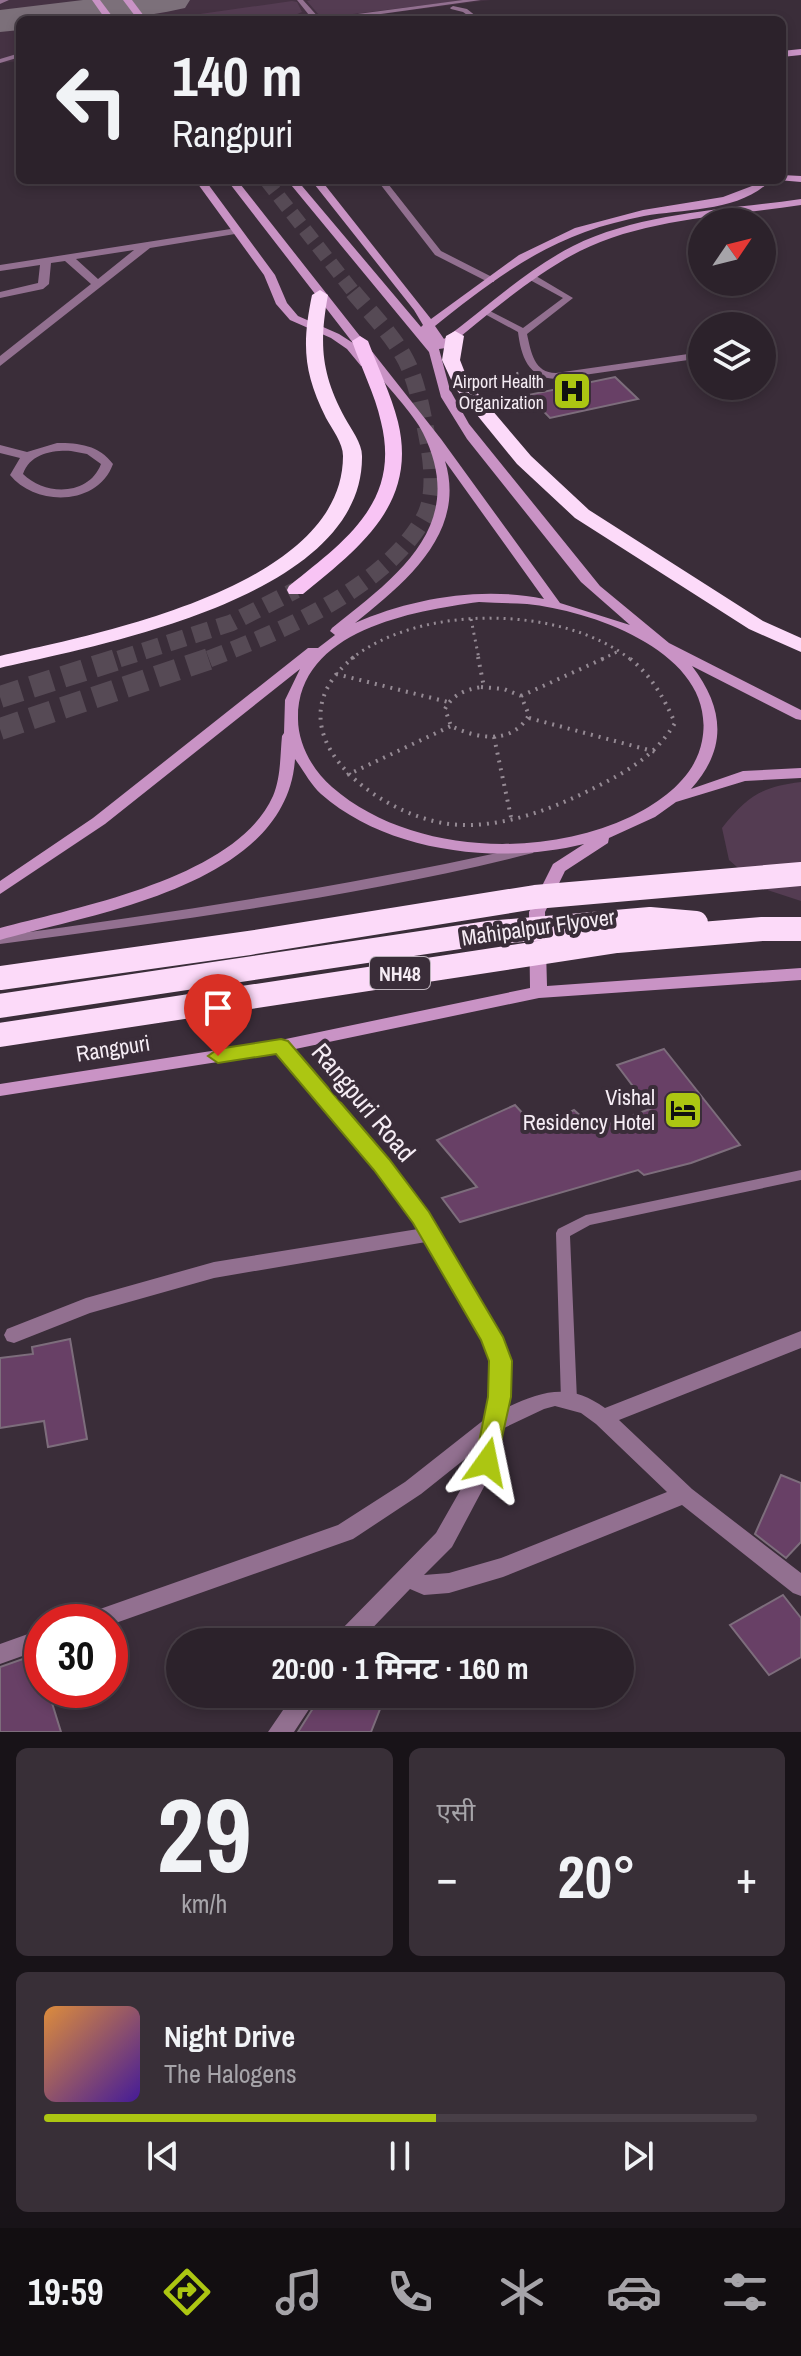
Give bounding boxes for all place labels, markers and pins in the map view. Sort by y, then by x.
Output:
place label: Airport Health Organization [452,369,544,415]
hospital icon: Airport Health Organization [551,370,593,412]
pin [184,974,252,1056]
place label: Vishal Residency Hotel [523,1082,655,1137]
hotel icon: Vishal Residency Hotel [662,1089,704,1131]

